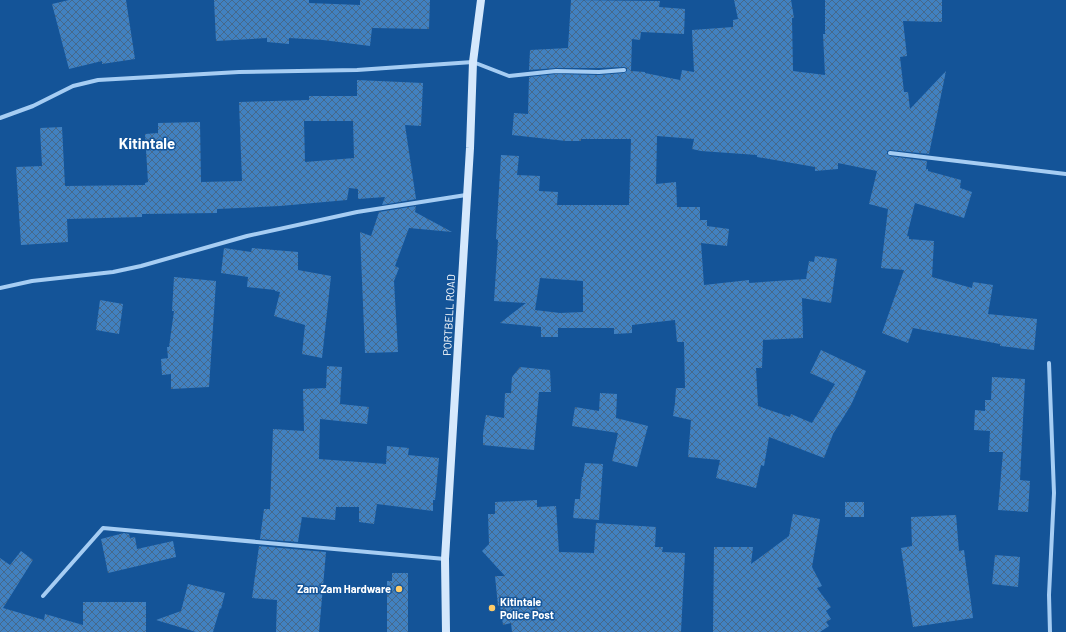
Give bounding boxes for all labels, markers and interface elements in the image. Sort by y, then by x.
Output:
district label: Kitintale [119,134,175,152]
street label: PORTBELL ROAD [440,274,457,356]
place label: Zam Zam Hardware [297,582,391,595]
marker: Zam Zam Hardware [394,584,404,594]
place label: Kitintale Police Post [500,595,554,621]
marker: Kitintale Police Post [487,603,497,613]

